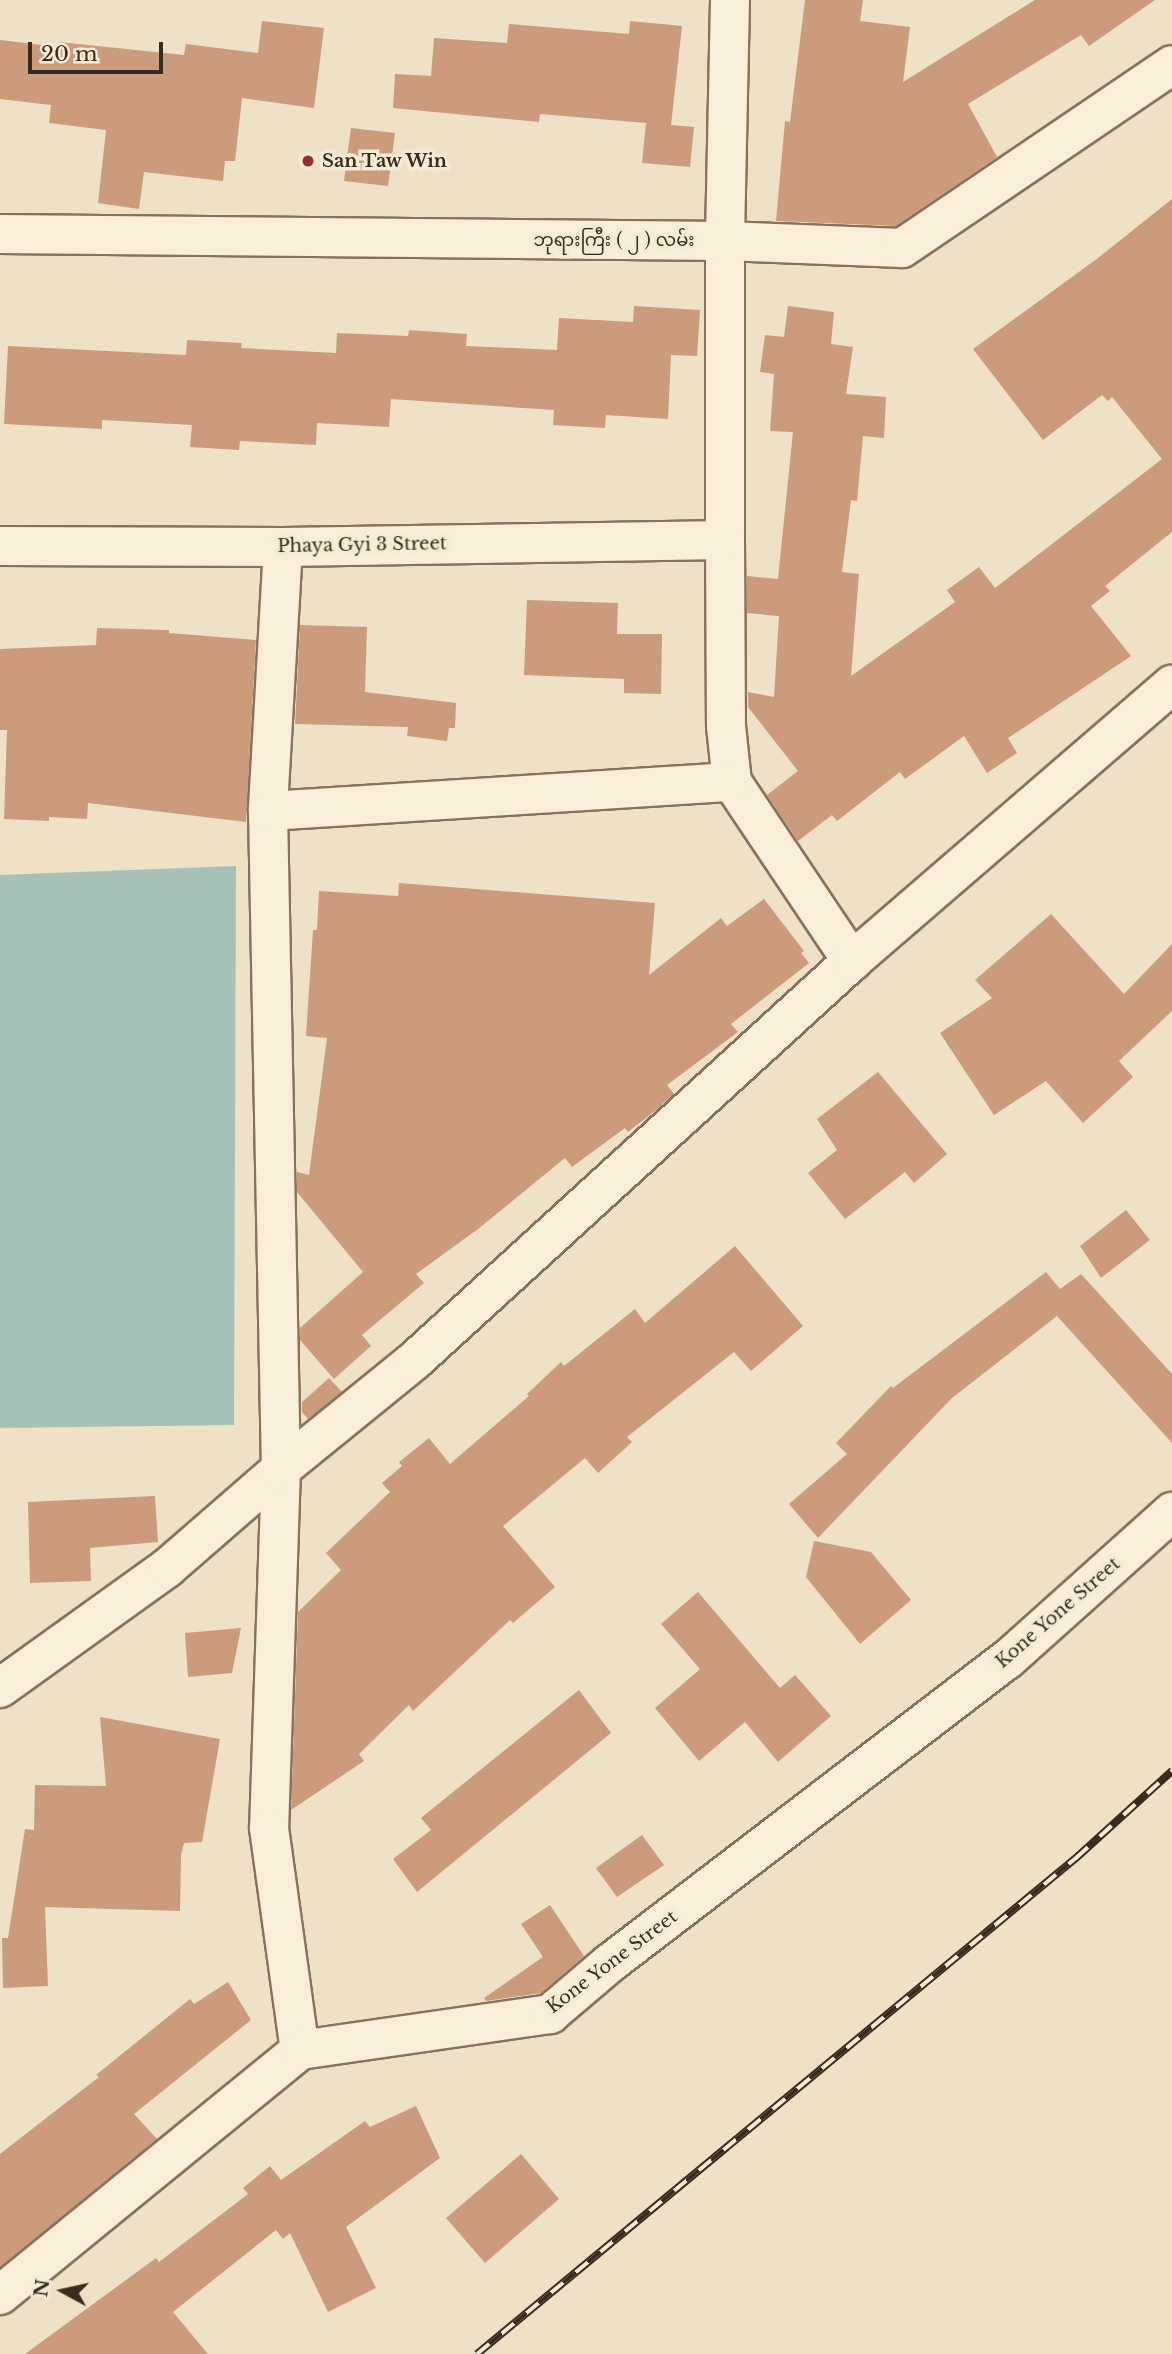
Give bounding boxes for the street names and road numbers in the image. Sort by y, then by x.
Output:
street label: ဘုရားကြီး ( ၂ ) လမ်း [533,229,695,251]
street label: Phaya Gyi 3 Street [277,533,447,557]
street label: Kone Yone Street [991,1553,1125,1673]
street label: Kone Yone Street [542,1906,682,2018]

